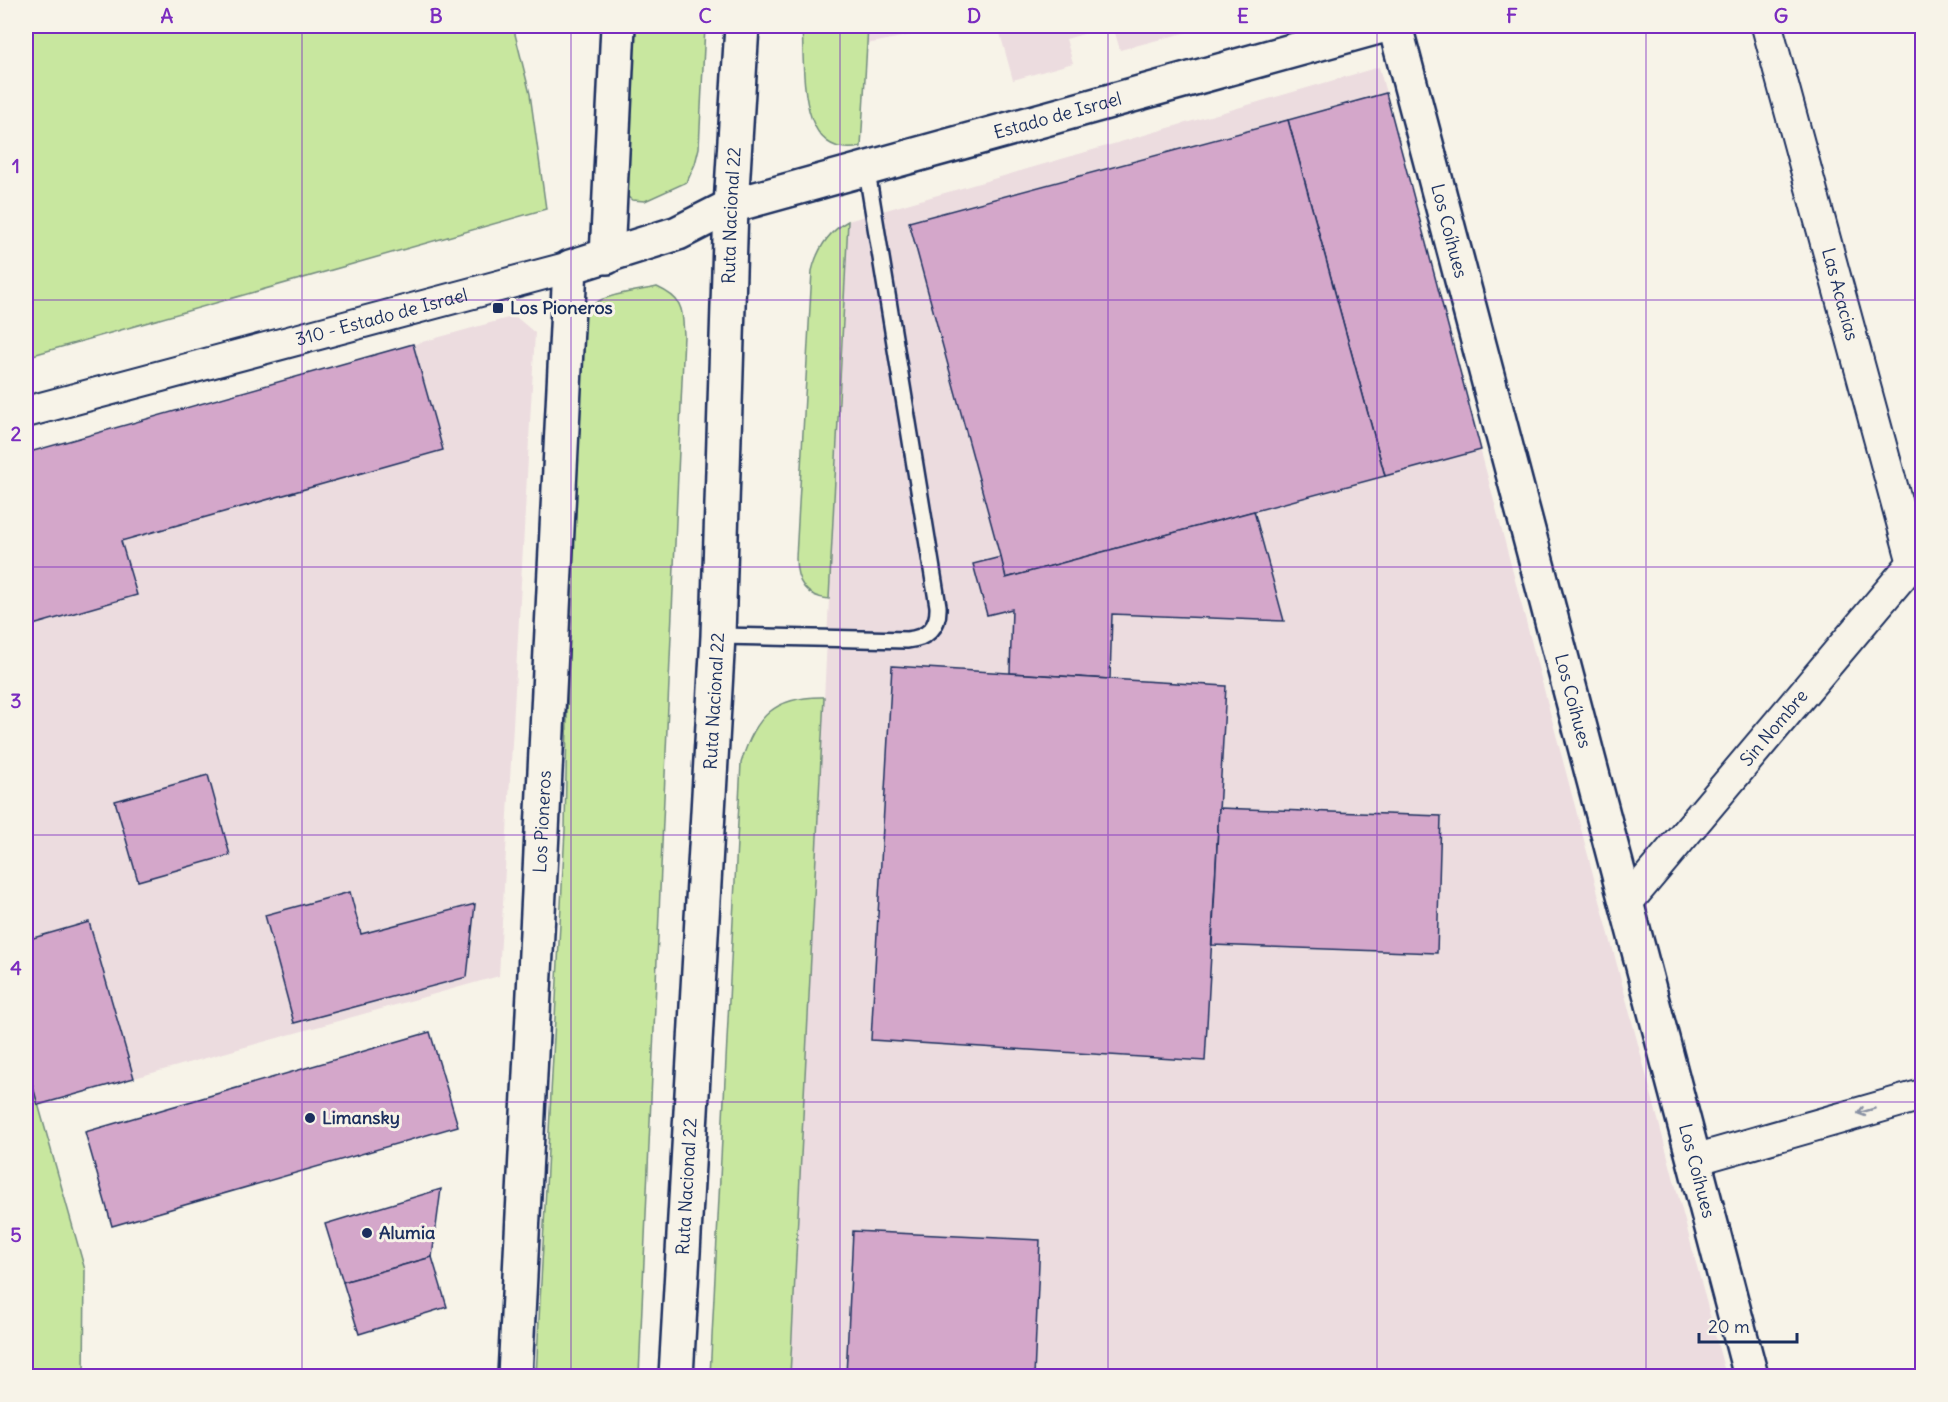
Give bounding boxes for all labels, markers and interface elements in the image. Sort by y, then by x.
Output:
text: A [161,3,174,28]
text: B [429,3,443,28]
text: C [698,3,712,28]
text: D [967,3,981,28]
text: E [1237,3,1249,28]
text: F [1506,3,1518,28]
text: G [1774,3,1788,28]
street label: Estado de Israel [991,87,1124,144]
street label: Ruta Nacional 22 [717,146,746,284]
text: 1 [12,153,20,178]
street label: Los Coíhues [1426,181,1473,281]
street label: Las Acacias [1817,245,1864,343]
street label: 310 - Estado de Israel [293,283,470,351]
place label: Los Pioneros [510,296,613,319]
marker: Los Pioneros [491,301,505,315]
text: 2 [11,421,22,446]
street label: Ruta Nacional 22 [698,632,729,770]
street label: Los Coíhues [1550,651,1597,750]
street label: Sin Nombre [1735,684,1813,771]
text: 3 [10,688,22,713]
street label: Los Pioneros [528,770,556,874]
text: 4 [10,955,22,980]
place label: Limansky [322,1106,400,1129]
one-way arrow [1857,1106,1876,1117]
marker: Limansky [303,1111,317,1125]
street label: Ruta Nacional 22 [671,1117,702,1255]
street label: Los Coíhues [1674,1121,1721,1220]
place label: Alumia [379,1221,435,1244]
text: 5 [10,1222,22,1247]
marker: Alumia [360,1226,374,1240]
scale bar [1699,1306,1796,1344]
text: 20 m [1708,1315,1750,1338]

